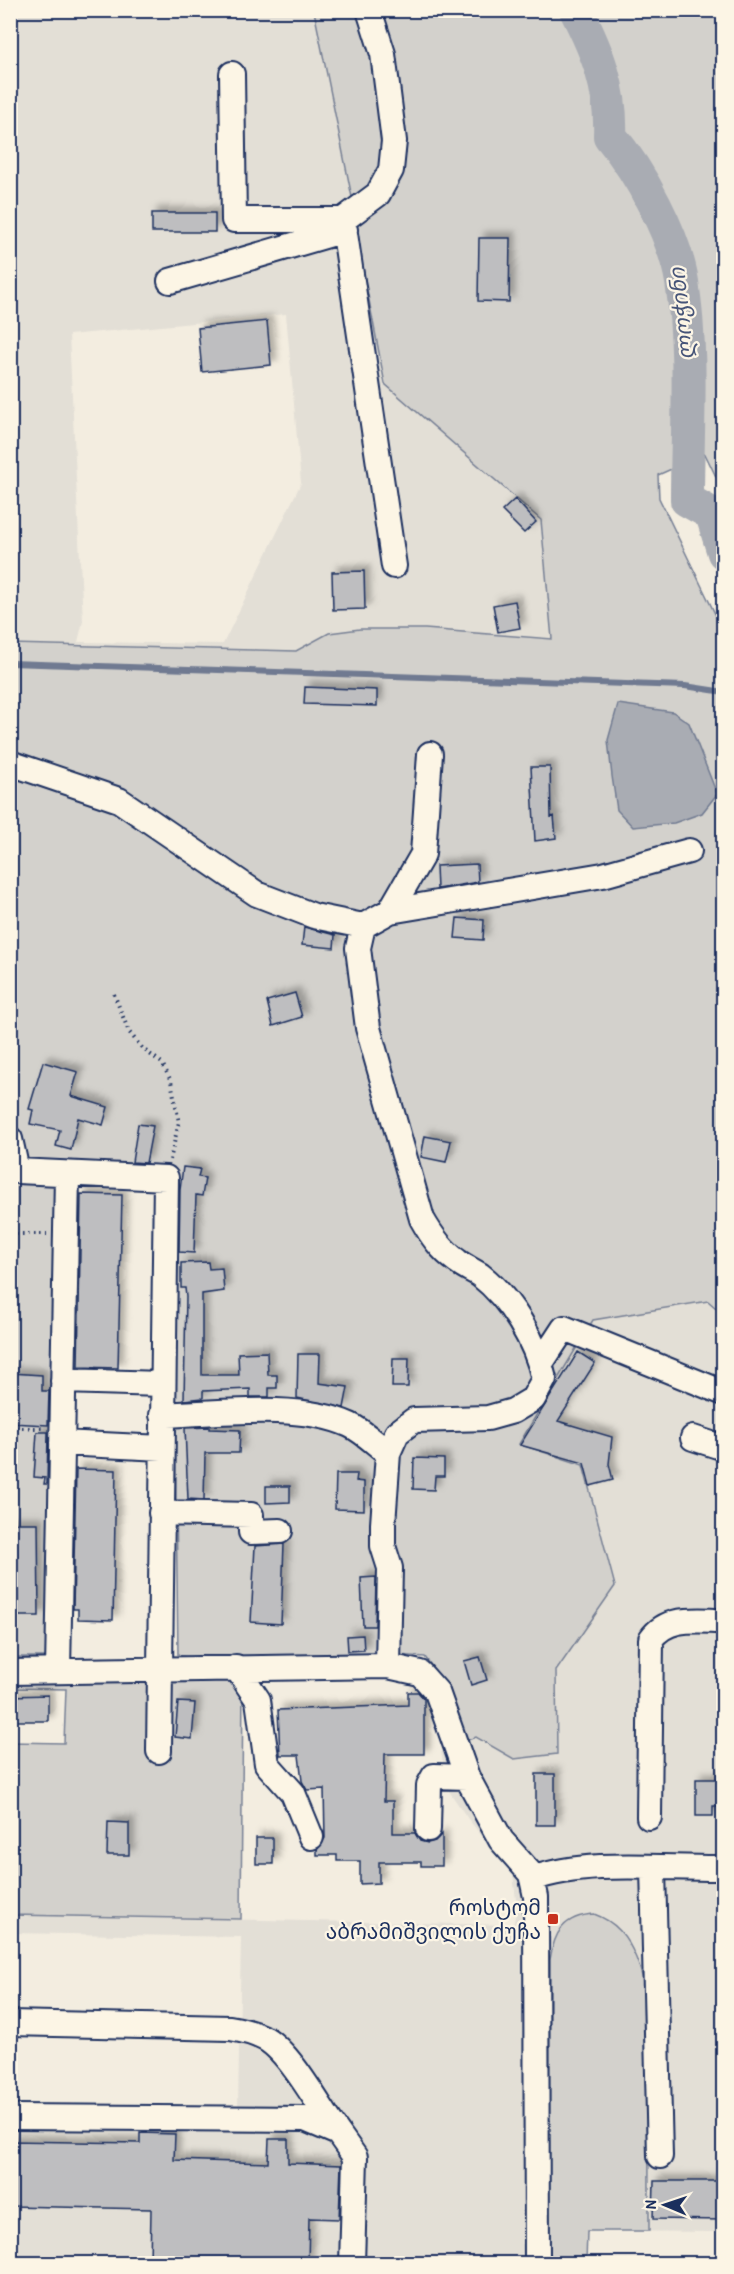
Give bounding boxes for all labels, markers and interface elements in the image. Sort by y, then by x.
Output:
water label: ლოჭინი [661,265,701,362]
place label: როსტომ აბრამიშვილის ქუჩა [326,1893,541,1946]
marker: როსტომ აბრამიშვილის ქუჩა [546,1912,560,1926]
north arrow [635,2175,695,2235]
text: N [639,2199,661,2209]

